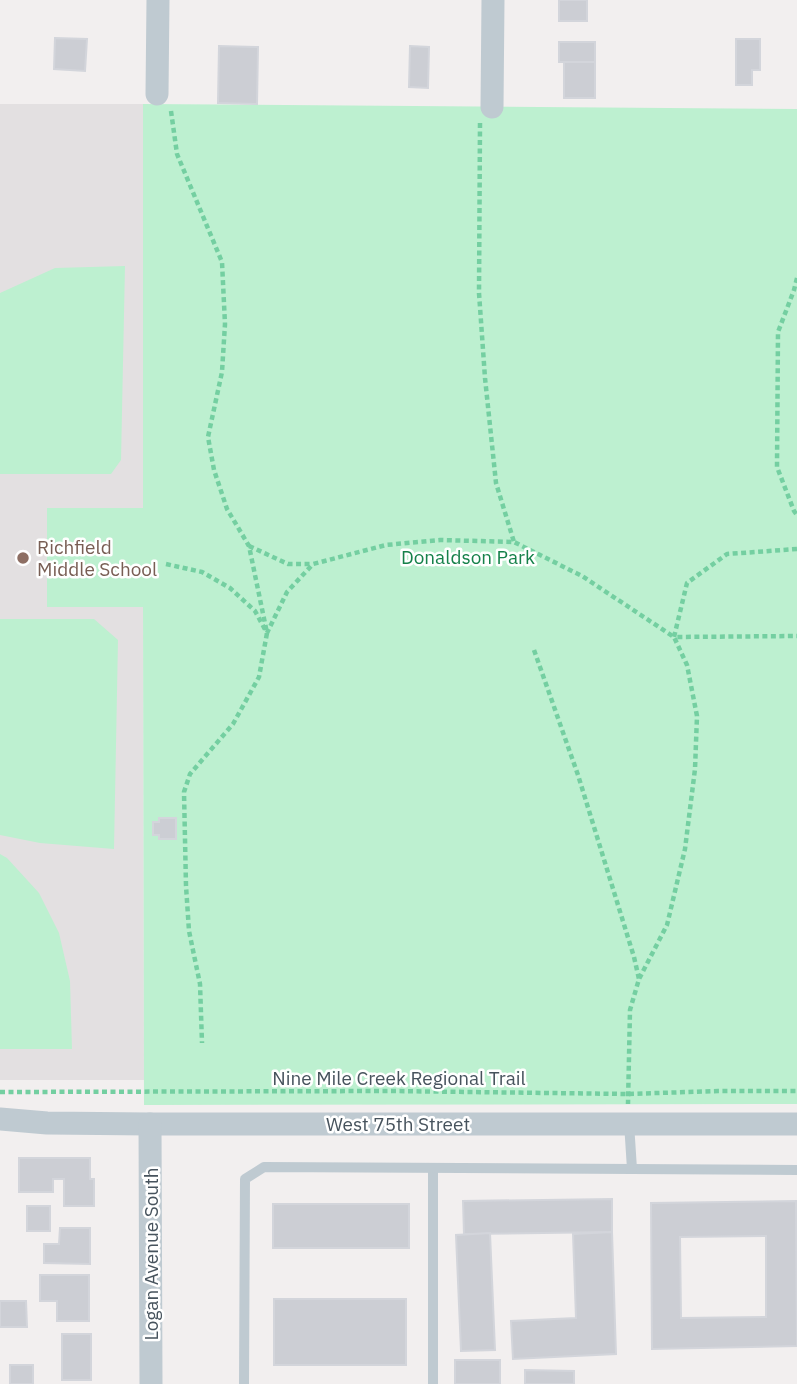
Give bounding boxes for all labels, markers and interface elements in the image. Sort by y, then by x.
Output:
place label: Richfield Middle School [37,535,157,581]
park label: Donaldson Park [401,545,535,569]
marker: Richfield Middle School [15,550,31,566]
street label: Nine Mile Creek Regional Trail [272,1066,526,1090]
street label: West 75th Street [326,1112,470,1136]
street label: Logan Avenue South [139,1167,163,1341]

